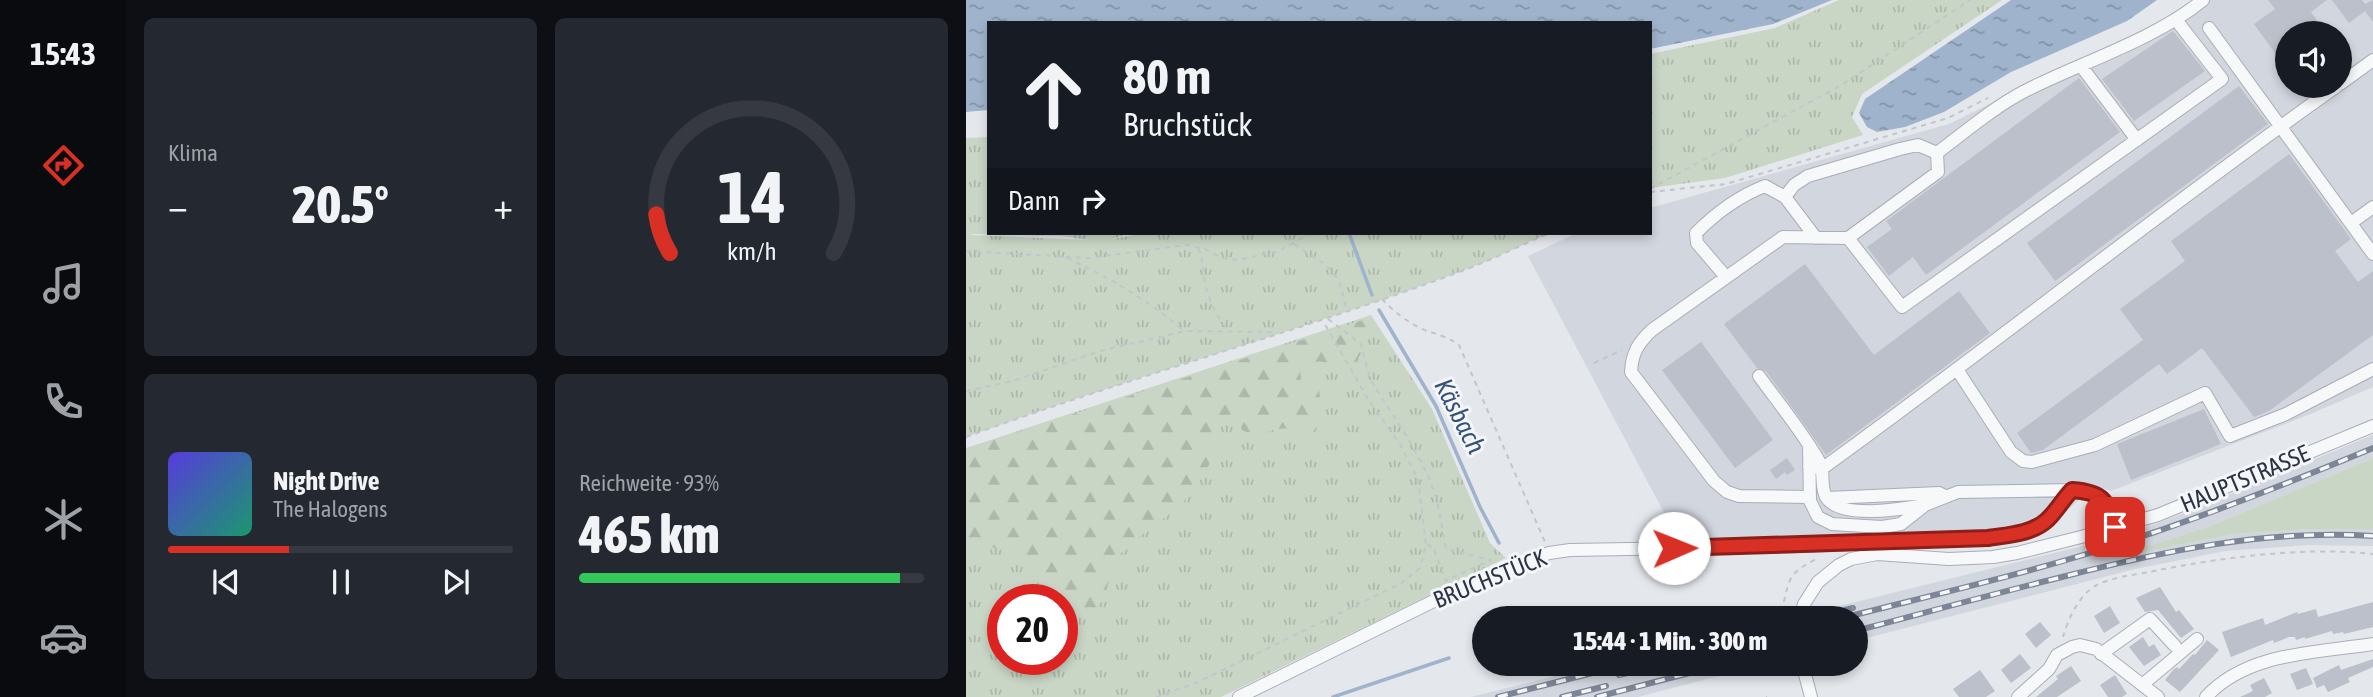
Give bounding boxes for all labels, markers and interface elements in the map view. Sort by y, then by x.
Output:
map controls [2275,21,2352,98]
button: sound [2275,21,2352,98]
text: 15:43 [30,35,96,72]
text: 80 m [1123,48,1211,104]
icon: ahead [1008,49,1099,140]
text: Bruchstück [1123,106,1252,143]
text: Klima [168,140,218,166]
icon: directions [39,141,88,190]
text: 14 [717,155,786,238]
text: 20.5° [292,174,389,234]
icon: right [1074,182,1112,220]
text: − [168,184,188,227]
text: + [493,184,513,227]
text: Dann [1008,186,1060,216]
text: km/h [727,237,776,265]
icon: music [39,259,88,308]
water label: Käsbach [1428,373,1492,459]
icon: phone [39,377,88,426]
street label: HAUPTSTRASSE [2177,439,2313,518]
text: Night Drive [273,466,380,496]
text: Reichweite · 93% [579,470,719,496]
icon: climate [39,495,88,544]
text: The Halogens [273,496,387,522]
pin [2085,497,2145,557]
text: 465 km [579,504,720,564]
icon: arrive [2096,508,2134,546]
position arrow [1637,511,1711,585]
street label: BRUCHSTÜCK [1429,544,1551,613]
icon: previous [207,563,245,601]
icon: pause [322,563,360,601]
icon: next [437,563,475,601]
speed limit sign: 20 [987,584,1078,675]
icon: car [39,613,88,662]
text: 15:44 · 1 Min. · 300 m [1573,626,1767,656]

